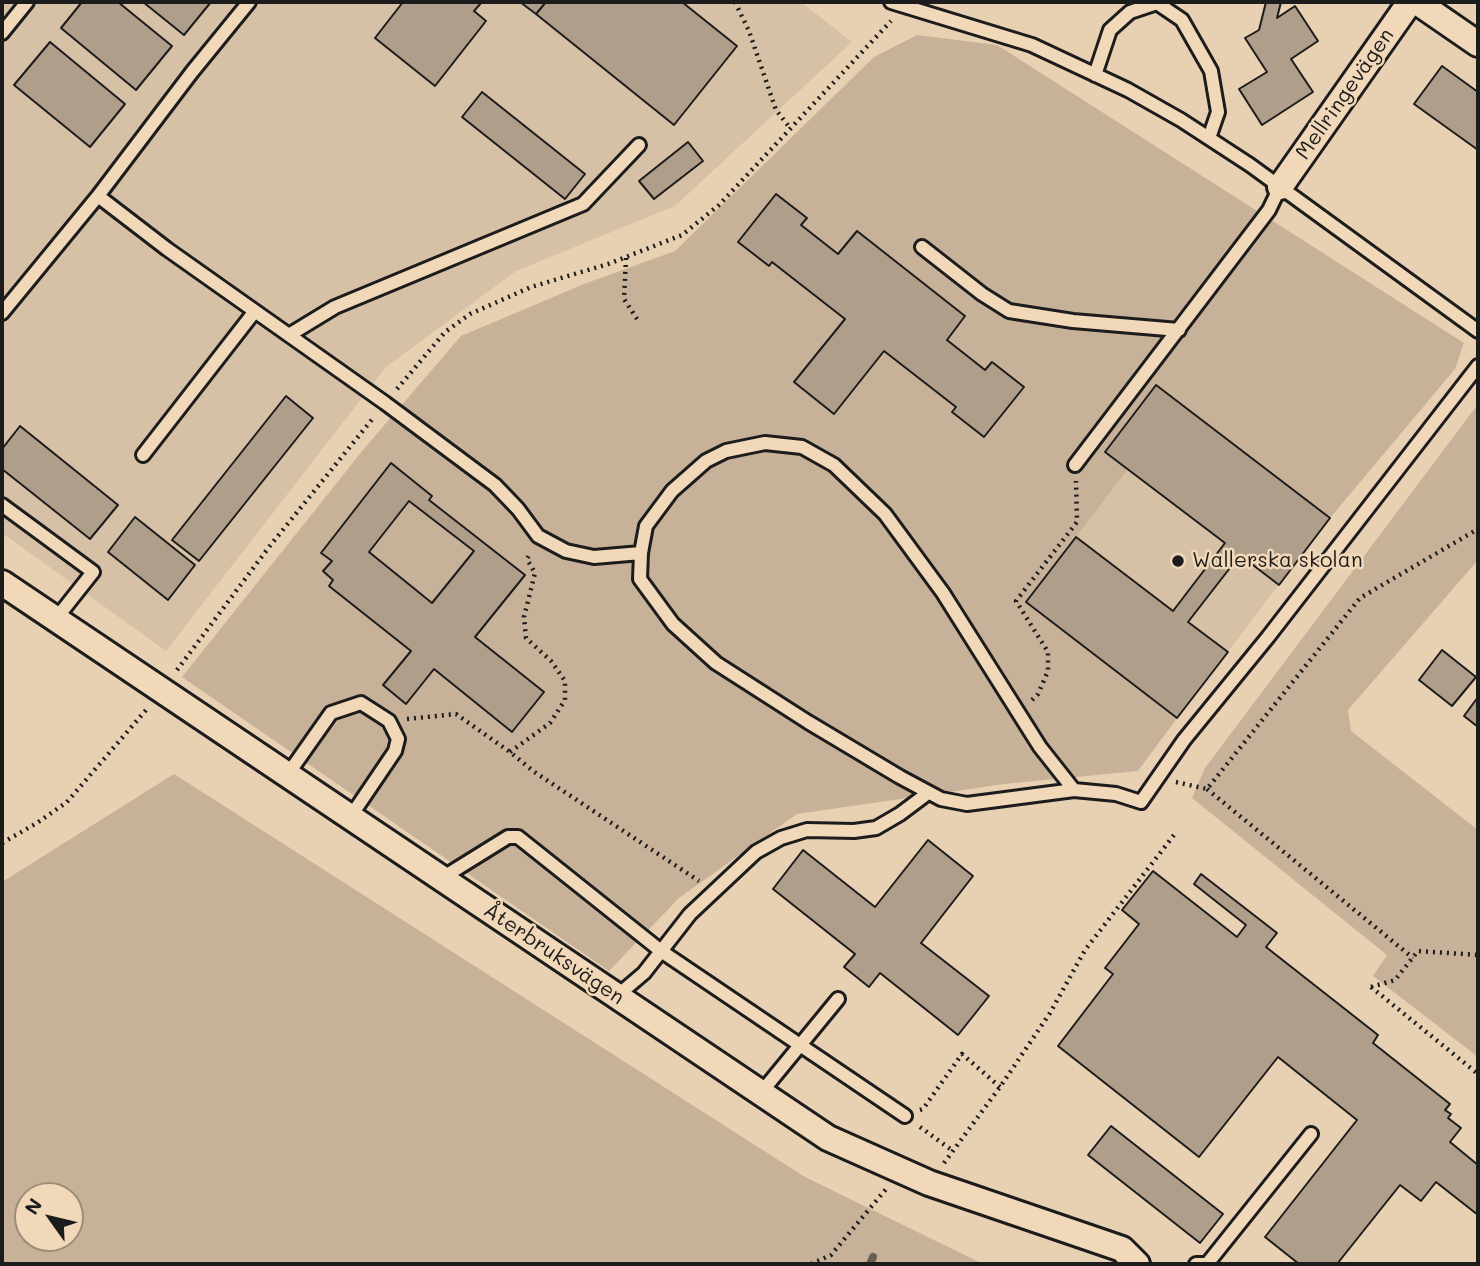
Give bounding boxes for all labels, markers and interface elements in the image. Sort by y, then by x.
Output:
street label: Mellringevägen [1290,24,1400,164]
place label: Wallerska skolan [1192,548,1363,574]
marker: Wallerska skolan [1170,553,1186,569]
street label: Återbruksvägen [479,898,629,1010]
north arrow [14,1182,84,1252]
text: N [18,1193,47,1219]

